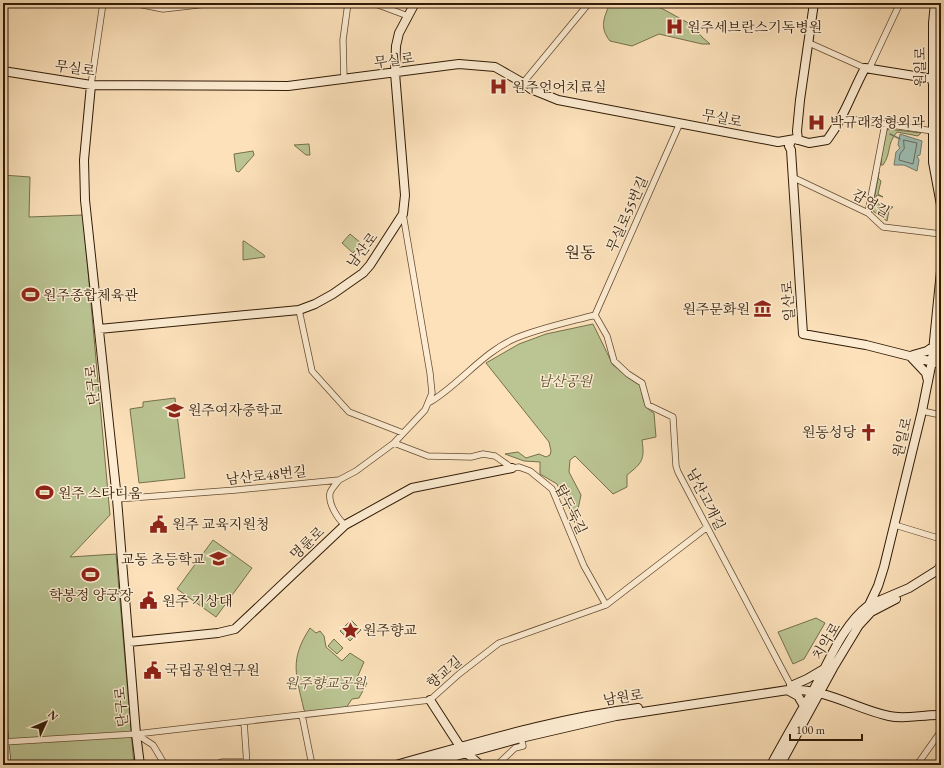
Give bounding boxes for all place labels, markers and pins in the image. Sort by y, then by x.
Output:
hospital icon: 원주세브란스기독병원 [664,17,684,37]
place label: 원주세브란스기독병원 [687,18,822,36]
hospital icon: 원주언어치료실 [489,77,509,97]
place label: 원주언어치료실 [512,78,607,96]
hospital icon: 박규래정형외과 [807,112,827,132]
place label: 박규래정형외과 [830,113,925,131]
sports icon: 원주종합체육관 [20,285,40,305]
place label: 원주종합체육관 [43,286,138,304]
museum icon: 원주문화원 [753,299,773,319]
place label: 원주문화원 [682,300,750,318]
school or university icon: 원주여자중학교 [165,400,185,420]
place label: 원주여자중학교 [188,401,283,419]
church icon: 원동성당 [859,422,879,442]
place label: 원동성당 [802,423,856,441]
sports icon: 원주 스타디움 [35,483,55,503]
place label: 원주 스타디움 [58,484,142,502]
public building icon: 원주 교육지원청 [149,514,169,534]
place label: 원주 교육지원청 [172,515,269,533]
school or university icon: 교동 초등학교 [208,549,228,569]
place label: 교동 초등학교 [121,550,205,568]
sports icon: 학봉정 양궁장 [81,565,101,585]
place label: 학봉정 양궁장 [49,586,133,604]
public building icon: 원주 기상대 [139,591,159,611]
place label: 원주 기상대 [162,592,232,610]
place icon: 원주향교 [340,620,360,640]
place label: 원주향교 [363,621,418,639]
public building icon: 국립공원연구원 [142,660,162,680]
place label: 국립공원연구원 [165,661,260,679]

